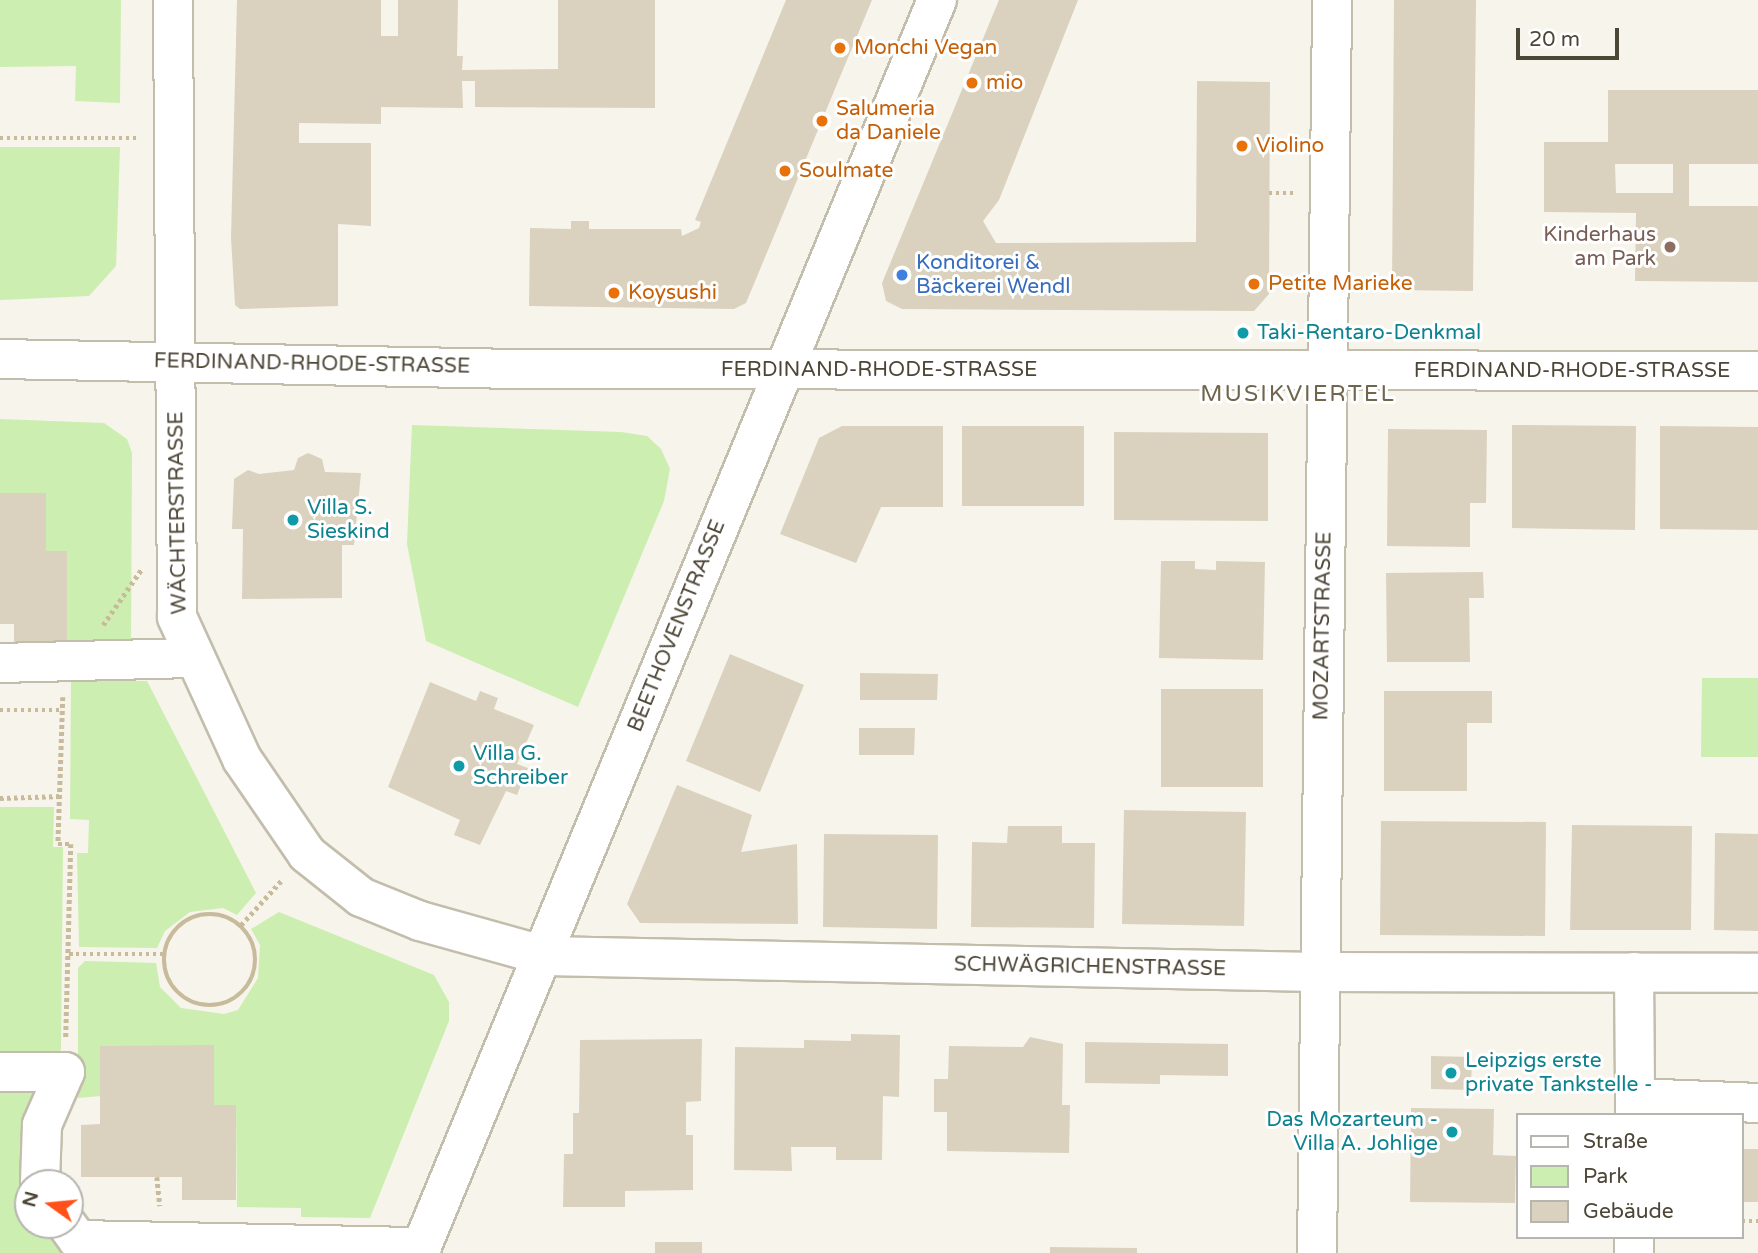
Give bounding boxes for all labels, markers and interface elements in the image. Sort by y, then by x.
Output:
scale bar [1520,14,1623,58]
text: 20 m [1529,27,1580,52]
place label: Monchi Vegan [854,35,997,61]
marker: Monchi Vegan [832,40,848,56]
place label: mio [986,70,1023,96]
marker: mio [964,75,980,91]
place label: Salumeria da Daniele [836,96,941,146]
marker: Salumeria da Daniele [814,113,830,129]
place label: Violino [1256,133,1324,159]
marker: Violino [1234,138,1250,154]
place label: Soulmate [799,158,893,184]
marker: Soulmate [777,163,793,179]
place label: Kinderhaus am Park [1543,222,1656,272]
marker: Kinderhaus am Park [1662,239,1678,255]
place label: Konditorei & Bäckerei Wendl [916,250,1070,300]
marker: Konditorei & Bäckerei Wendl [894,267,910,283]
place label: Petite Marieke [1268,271,1413,297]
marker: Petite Marieke [1246,276,1262,292]
place label: Koysushi [628,280,717,306]
marker: Koysushi [606,285,622,301]
place label: Taki-Rentaro-Denkmal [1257,320,1481,346]
marker: Taki-Rentaro-Denkmal [1235,325,1251,341]
street label: FERDINAND-RHODE-STRASSE [153,349,471,379]
street label: FERDINAND-RHODE-STRASSE [721,357,1037,383]
street label: FERDINAND-RHODE-STRASSE [1414,358,1730,384]
district label: MUSIKVIERTEL [1202,380,1394,408]
street label: WÄCHTERSTRASSE [164,411,192,615]
place label: Villa S. Sieskind [307,495,390,545]
marker: Villa S. Sieskind [285,512,301,528]
street label: BEETHOVENSTRASSE [623,516,731,736]
street label: MOZARTSTRASSE [1309,531,1337,721]
place label: Villa G. Schreiber [473,741,568,791]
marker: Villa G. Schreiber [451,758,467,774]
street label: SCHWÄGRICHENSTRASSE [954,952,1226,982]
place label: Leipzigs erste private Tankstelle - [1465,1048,1652,1098]
marker: Leipzigs erste private Tankstelle - [1443,1065,1459,1081]
place label: Das Mozarteum - Villa A. Johlige [1266,1107,1438,1157]
legend [1516,1113,1744,1239]
marker: Das Mozarteum - Villa A. Johlige [1444,1124,1460,1140]
text: Straße [1583,1129,1648,1154]
text: Park [1583,1164,1628,1189]
north arrow [14,1169,84,1239]
text: N [18,1189,43,1209]
text: Gebäude [1583,1199,1674,1224]

